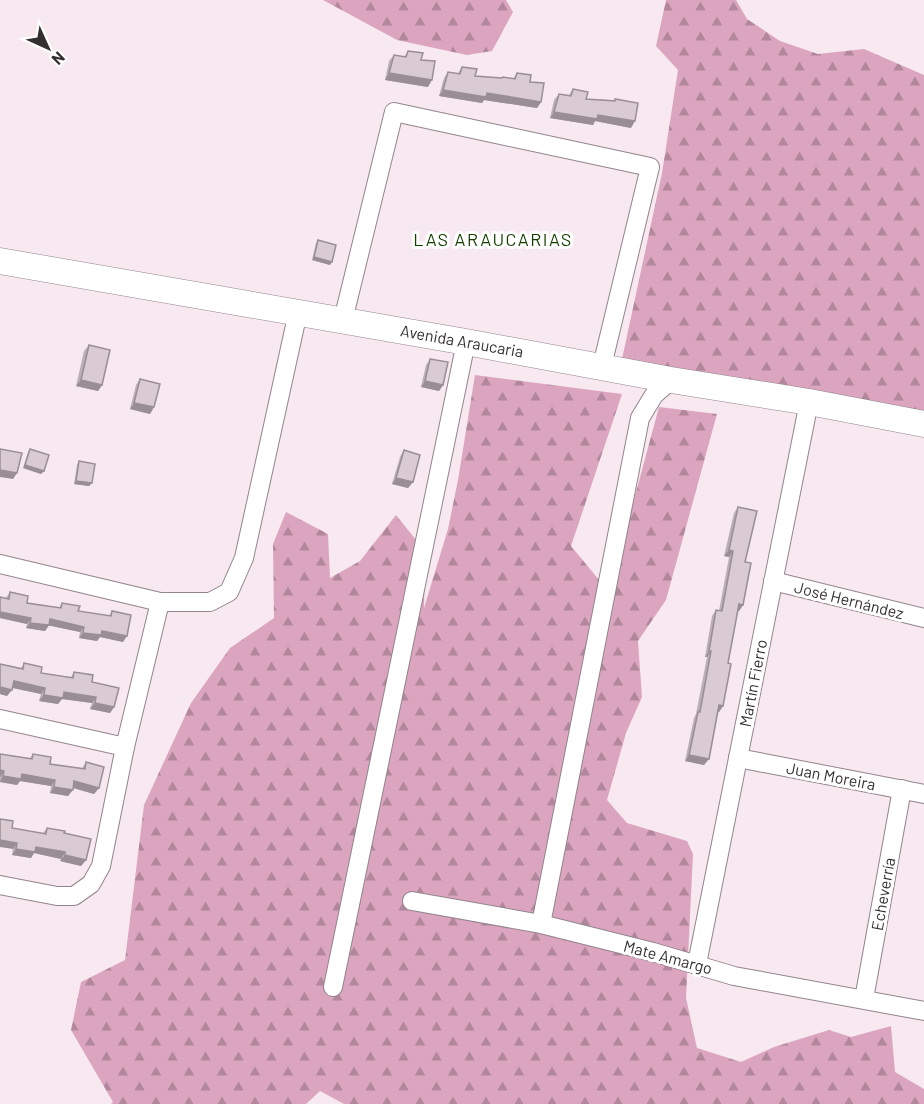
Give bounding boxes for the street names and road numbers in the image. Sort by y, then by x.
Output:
street label: Avenida Araucaria [399,320,525,361]
street label: José Hernández [793,577,906,622]
street label: Martín Fierro [735,638,770,728]
street label: Juan Moreira [785,758,877,793]
street label: Echeverría [867,856,898,932]
street label: Mate Amargo [622,936,714,977]

